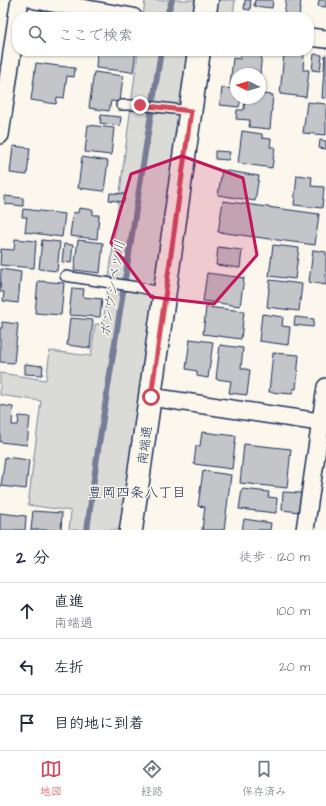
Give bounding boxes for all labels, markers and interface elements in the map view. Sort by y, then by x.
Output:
search box [12,12,314,56]
icon: search [26,23,48,45]
text: ここで検索 [58,25,133,46]
north arrow [230,68,266,104]
route end [131,96,149,114]
water label: ポンウシベツ川 [95,239,131,339]
route start [142,388,160,406]
street label: 南端通 [133,425,157,466]
district label: 豊岡四条八丁目 [88,483,186,503]
text: 2 分 [16,546,50,570]
text: 徒歩 · 120 m [239,548,310,566]
text: 直進 [54,591,84,612]
icon: ahead [16,600,38,622]
text: 100 m [277,602,310,620]
text: 南端通 [54,614,93,632]
icon: left [16,656,38,678]
text: 左折 [54,657,84,678]
text: 20 m [279,658,310,676]
icon: arrive [16,712,38,734]
text: 目的地に到着 [54,713,144,734]
tab: 地図 [40,758,62,799]
tab: 経路 [141,758,163,799]
tab: 保存済み [242,758,286,799]

